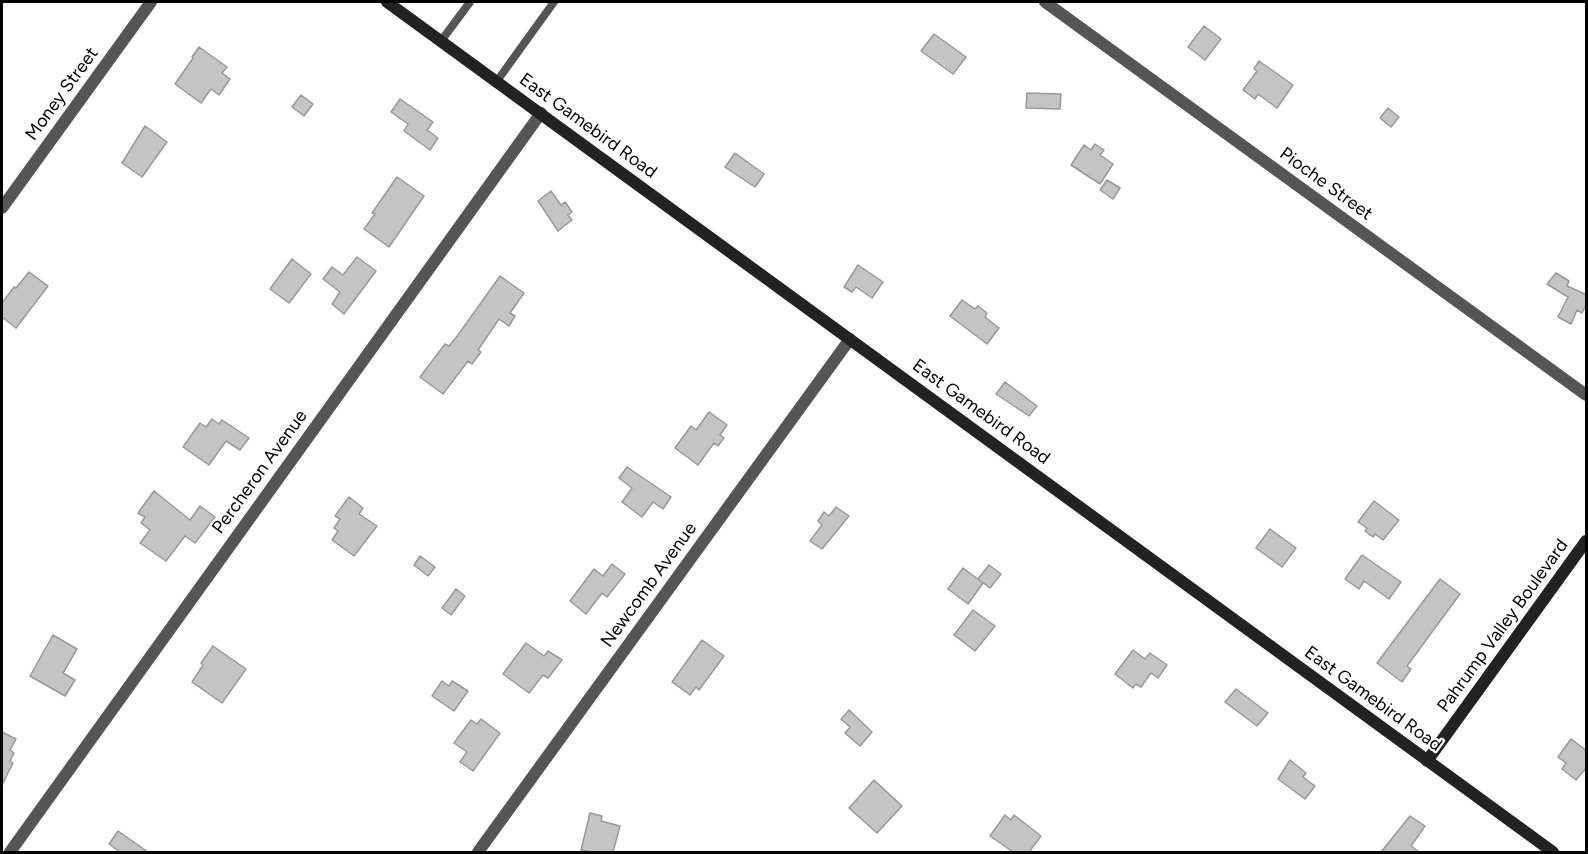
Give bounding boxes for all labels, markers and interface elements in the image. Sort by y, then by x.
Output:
street label: Money Street [21,43,103,145]
street label: East Gamebird Road [515,69,661,183]
street label: Pioche Street [1275,143,1377,225]
street label: East Gamebird Road [908,355,1054,469]
street label: Percheron Avenue [208,406,312,538]
street label: Newcomb Avenue [597,518,701,652]
street label: Pahrump Valley Boulevard [1433,535,1573,717]
street label: East Gamebird Road [1300,642,1446,756]

